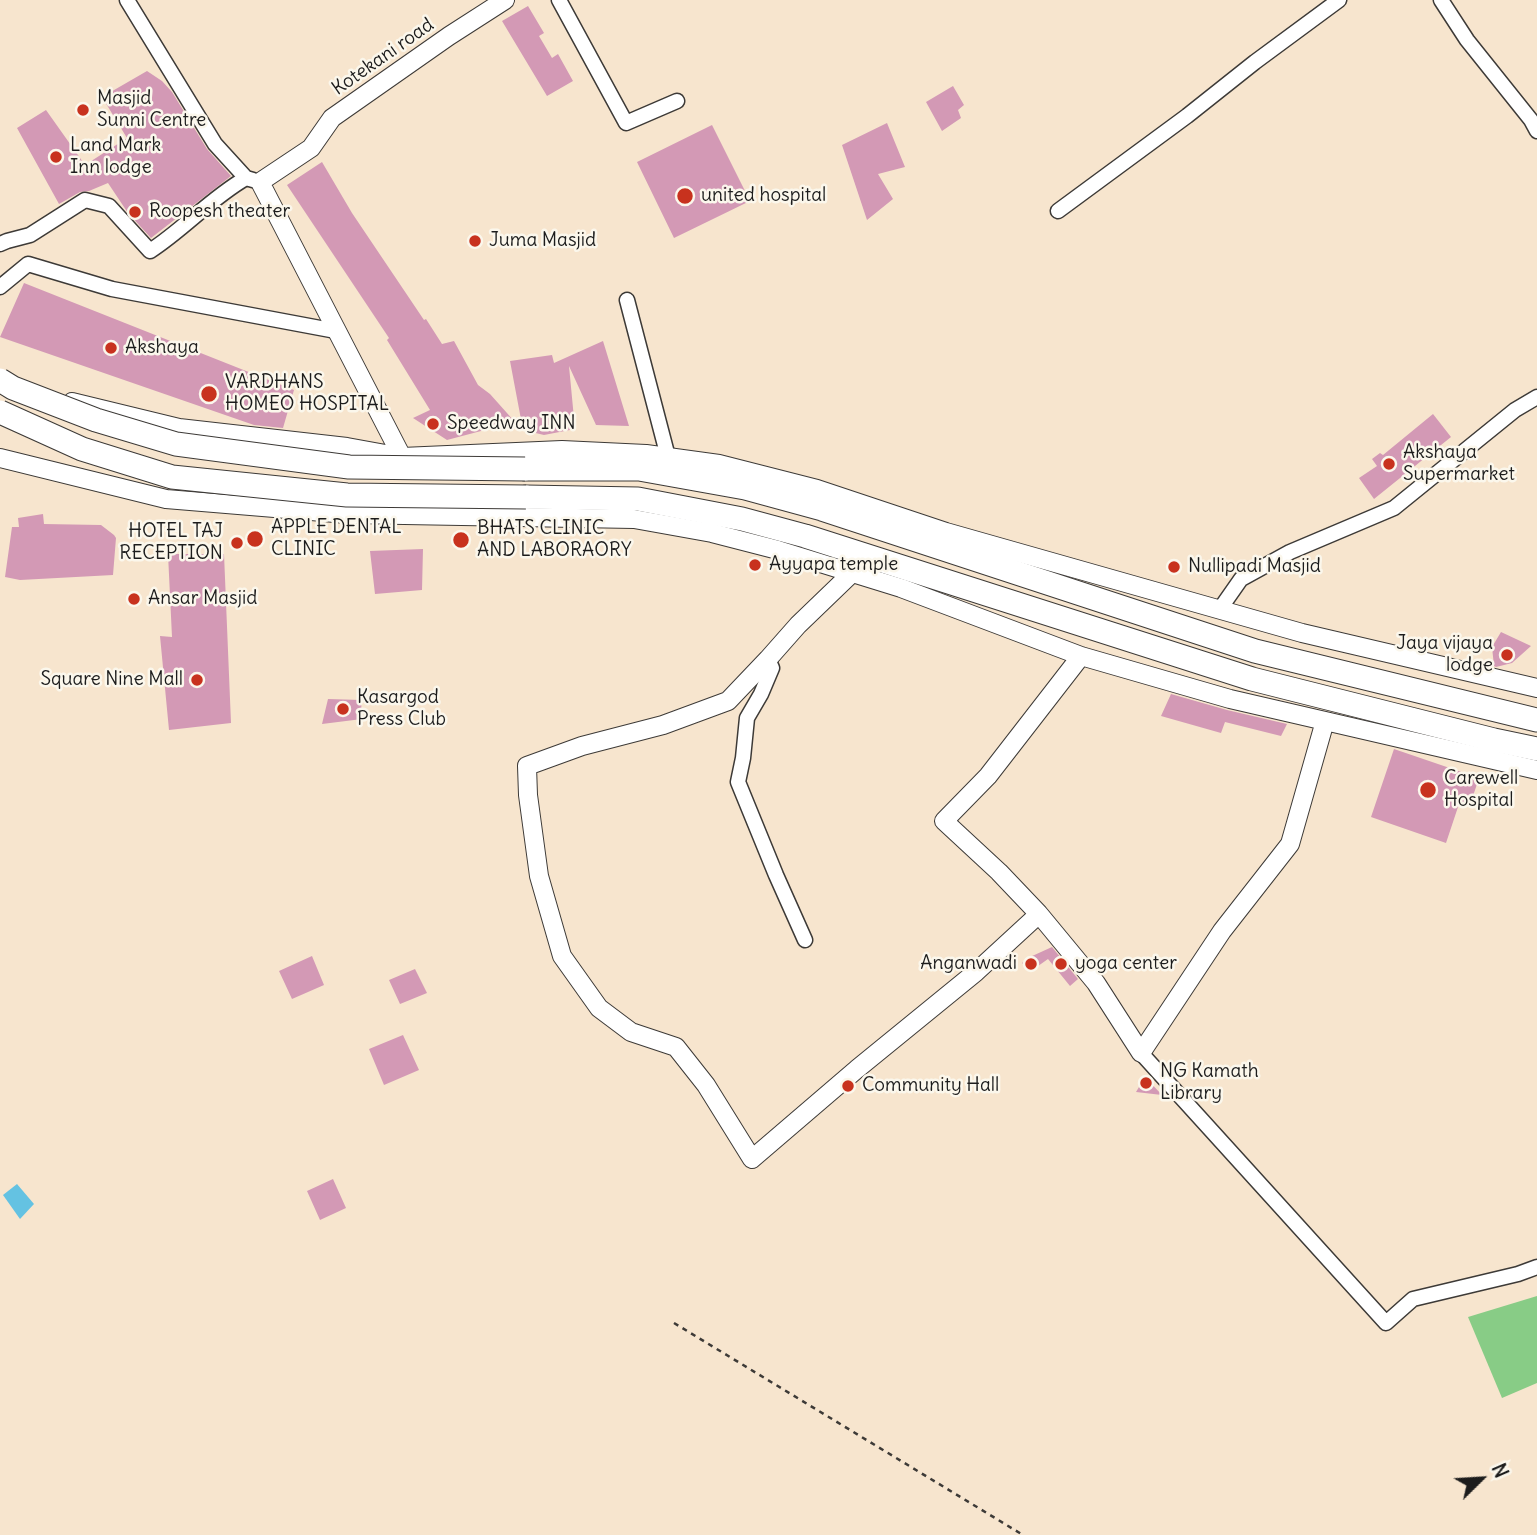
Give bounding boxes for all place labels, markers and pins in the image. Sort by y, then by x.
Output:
place label: Masjid Sunni Centre [97,88,206,132]
marker: Masjid Sunni Centre [75,102,91,118]
place label: Land Mark Inn lodge [70,135,161,179]
marker: Land Mark Inn lodge [48,149,64,165]
place label: united hospital [701,185,826,207]
marker: united hospital [675,186,695,206]
place label: Roopesh theater [149,201,290,223]
marker: Roopesh theater [127,204,143,220]
place label: Juma Masjid [489,230,596,252]
marker: Juma Masjid [467,233,483,249]
place label: Akshaya [125,337,199,359]
marker: Akshaya [103,340,119,356]
place label: VARDHANS HOMEO HOSPITAL [225,372,389,416]
marker: VARDHANS HOMEO HOSPITAL [199,384,219,404]
place label: Speedway INN [447,413,576,435]
marker: Speedway INN [425,416,441,432]
place label: Akshaya Supermarket [1403,442,1515,486]
marker: Akshaya Supermarket [1381,456,1397,472]
place label: APPLE DENTAL CLINIC [271,517,402,561]
place label: BHATS CLINIC AND LABORAORY [477,518,631,562]
place label: HOTEL TAJ RECEPTION [119,521,223,565]
marker: APPLE DENTAL CLINIC [245,529,265,549]
marker: BHATS CLINIC AND LABORAORY [451,530,471,550]
marker: HOTEL TAJ RECEPTION [229,535,245,551]
place label: Ayyapa temple [769,554,898,576]
place label: Nullipadi Masjid [1188,556,1321,578]
marker: Ayyapa temple [747,557,763,573]
marker: Nullipadi Masjid [1166,559,1182,575]
place label: Ansar Masjid [148,588,257,610]
marker: Ansar Masjid [126,591,142,607]
place label: Jaya vijaya lodge [1396,633,1493,677]
marker: Jaya vijaya lodge [1499,647,1515,663]
place label: Square Nine Mall [40,669,183,691]
marker: Square Nine Mall [189,672,205,688]
place label: Kasargod Press Club [357,687,446,731]
marker: Kasargod Press Club [335,701,351,717]
place label: Carewell Hospital [1444,768,1518,812]
marker: Carewell Hospital [1418,780,1438,800]
place label: Anganwadi [920,953,1017,975]
place label: yoga center [1075,953,1177,975]
marker: Anganwadi [1023,956,1039,972]
marker: yoga center [1053,956,1069,972]
place label: NG Kamath Library [1160,1061,1259,1105]
place label: Community Hall [862,1075,999,1097]
marker: NG Kamath Library [1138,1075,1154,1091]
marker: Community Hall [840,1078,856,1094]

